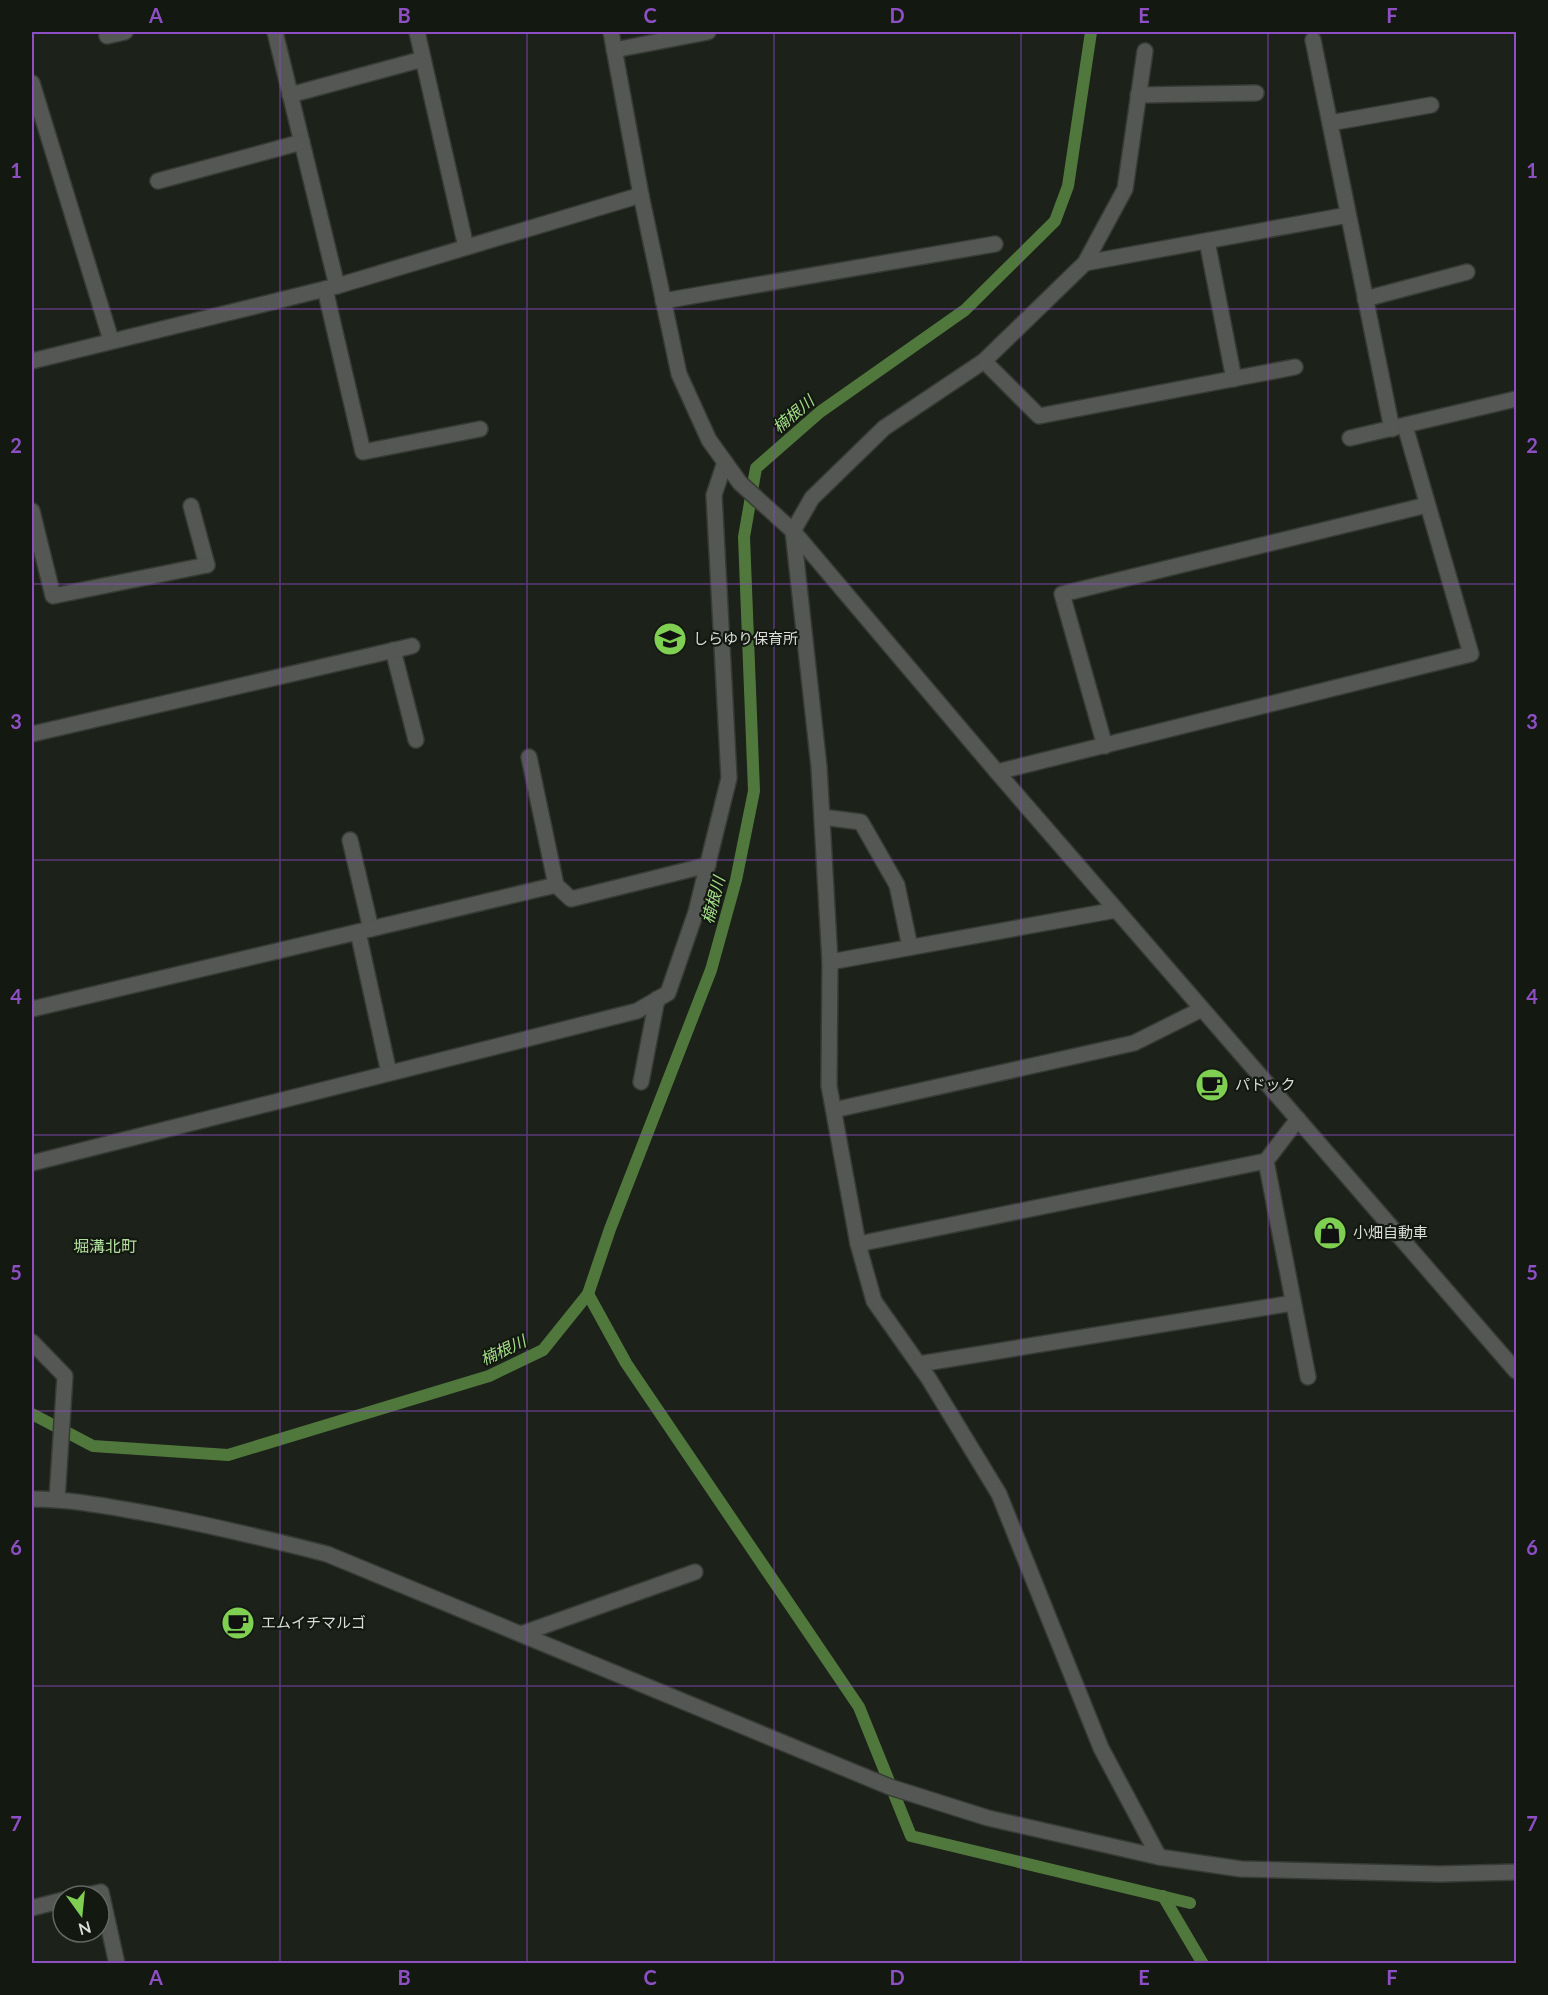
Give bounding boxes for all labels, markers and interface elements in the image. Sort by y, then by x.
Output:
text: A [148,3,163,27]
text: B [397,3,411,27]
text: C [643,3,657,27]
text: D [889,3,905,27]
text: E [1138,3,1150,27]
text: F [1386,3,1398,27]
text: 1 [10,158,22,182]
text: 1 [1526,158,1538,182]
water label: 楠根川 [768,390,819,436]
text: 2 [10,433,22,457]
text: 2 [1526,433,1538,457]
school or university icon: しらゆり保育所 [652,621,688,657]
place label: しらゆり保育所 [693,629,798,647]
text: 3 [10,709,22,733]
text: 3 [1526,709,1538,733]
water label: 楠根川 [697,872,728,926]
text: 4 [10,984,22,1008]
text: 4 [1526,984,1538,1008]
cafe icon: パドック [1194,1067,1230,1103]
place label: パドック [1235,1075,1295,1093]
shop icon: 小畑自動車 [1312,1215,1348,1251]
place label: 小畑自動車 [1353,1223,1428,1241]
district label: 堀溝北町 [73,1236,137,1255]
text: 5 [10,1260,22,1284]
text: 5 [1526,1260,1538,1284]
water label: 楠根川 [477,1330,530,1368]
text: 6 [10,1535,22,1559]
text: 6 [1526,1535,1538,1559]
cafe icon: エムイチマルゴ [220,1605,256,1641]
place label: エムイチマルゴ [261,1613,366,1631]
text: 7 [10,1811,22,1835]
text: 7 [1526,1811,1538,1835]
north arrow [51,1884,111,1944]
text: N [77,1918,93,1940]
text: A [148,1965,163,1989]
text: B [397,1965,411,1989]
text: C [643,1965,657,1989]
text: D [889,1965,905,1989]
text: E [1138,1965,1150,1989]
text: F [1386,1965,1398,1989]

